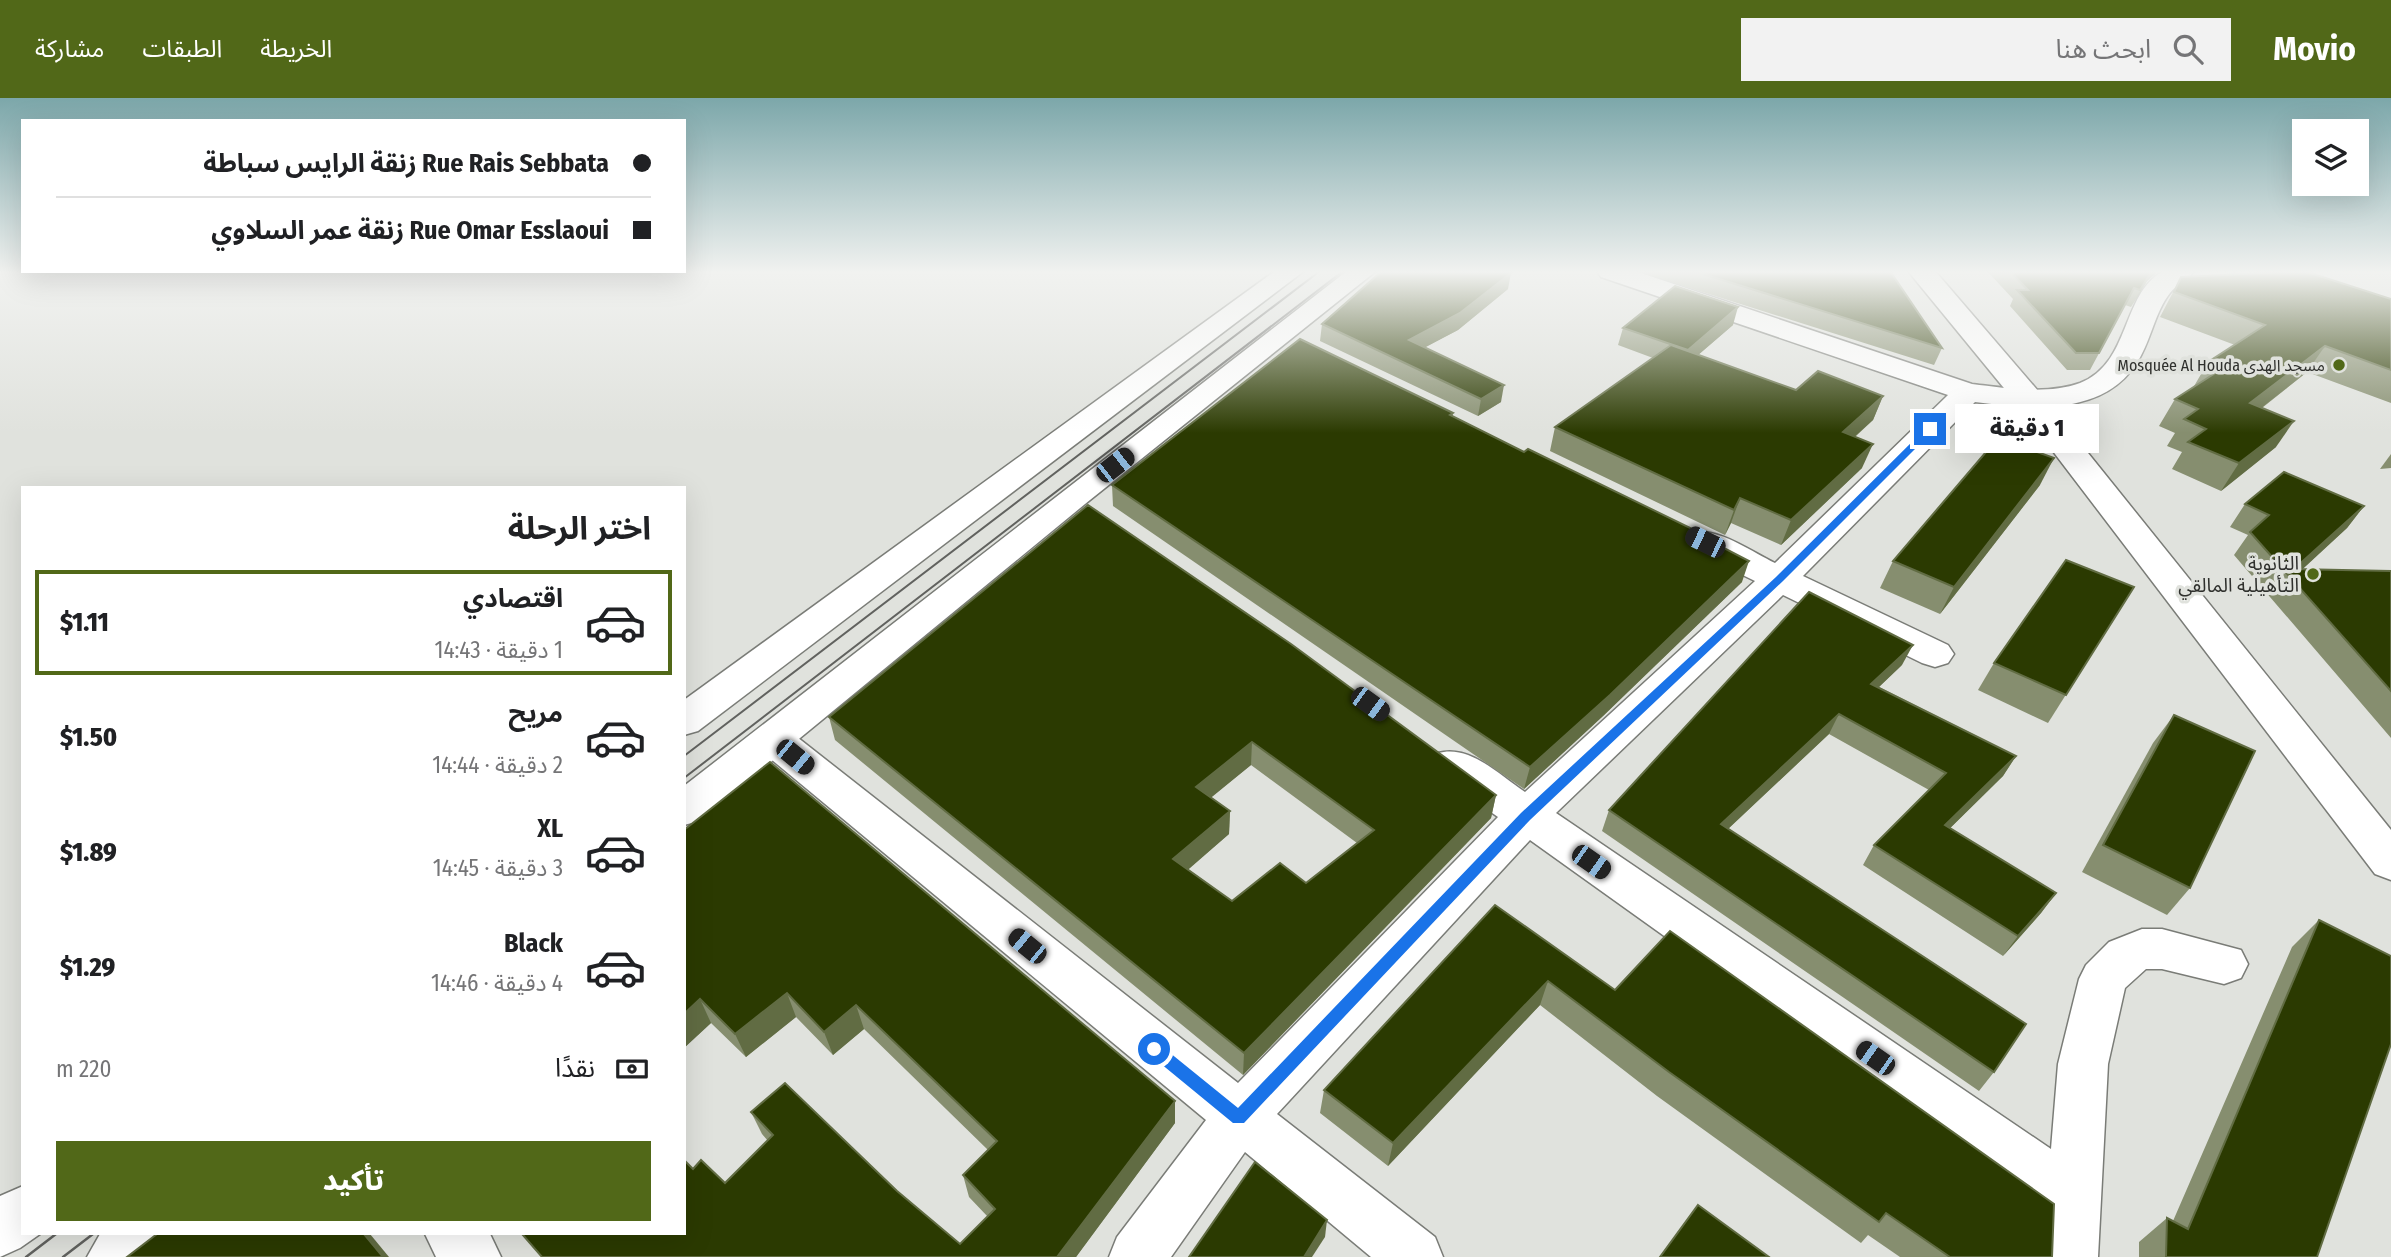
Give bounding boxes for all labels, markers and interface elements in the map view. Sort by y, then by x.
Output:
search box [1741,18,2231,81]
text: Movio [2273,29,2356,69]
icon: search [2169,30,2207,68]
text: ابحث هنا [2056,34,2151,65]
text: مشاركة [35,35,104,63]
text: الطبقات [142,35,222,63]
text: الخريطة [260,35,332,63]
map controls [2292,119,2369,196]
button: layers [2292,119,2369,196]
text: Rue Rais Sebbata زنقة الرايس سباطة [203,148,609,179]
text: Rue Omar Esslaoui زنقة عمر السلاوي [211,215,609,246]
place label: Mosquée Al Houda مسجد الهدى [2118,356,2325,375]
marker: Mosquée Al Houda مسجد الهدى [2331,357,2347,373]
callout: 1 دقيقة [1954,404,2098,454]
route end [1914,413,1946,445]
text: 1 دقيقة [1990,414,2064,442]
car [1092,444,1139,486]
text: اختر الرحلة [508,509,651,547]
car [1682,523,1729,561]
place label: الثانوية التأهيلية المالقي [2178,552,2299,600]
marker: الثانوية التأهيلية المالقي [2305,566,2321,582]
text: اقتصادي [463,583,563,614]
icon: car [584,591,647,654]
text: $1.11 [60,607,109,638]
text: 1 دقيقة · 14:43 [434,636,563,664]
car [1347,683,1394,725]
text: مريح [508,698,563,729]
icon: car [584,706,647,769]
text: $1.50 [60,722,117,753]
car [773,736,818,778]
text: 2 دقيقة · 14:44 [432,751,563,779]
text: XL [537,813,563,844]
icon: car [584,821,647,884]
text: $1.89 [60,837,117,868]
car [1568,841,1615,883]
text: 3 دقيقة · 14:45 [433,854,563,882]
car [1005,925,1050,967]
text: Black [504,928,563,959]
icon: car [584,936,647,999]
text: $1.29 [60,952,115,983]
text: 4 دقيقة · 14:46 [431,969,563,997]
route start [1138,1033,1170,1065]
car [1852,1037,1899,1079]
icon: cash [613,1050,651,1088]
text: نقدًا [555,1053,595,1084]
text: 220 m [56,1055,111,1083]
button: تأكيد [56,1141,651,1221]

